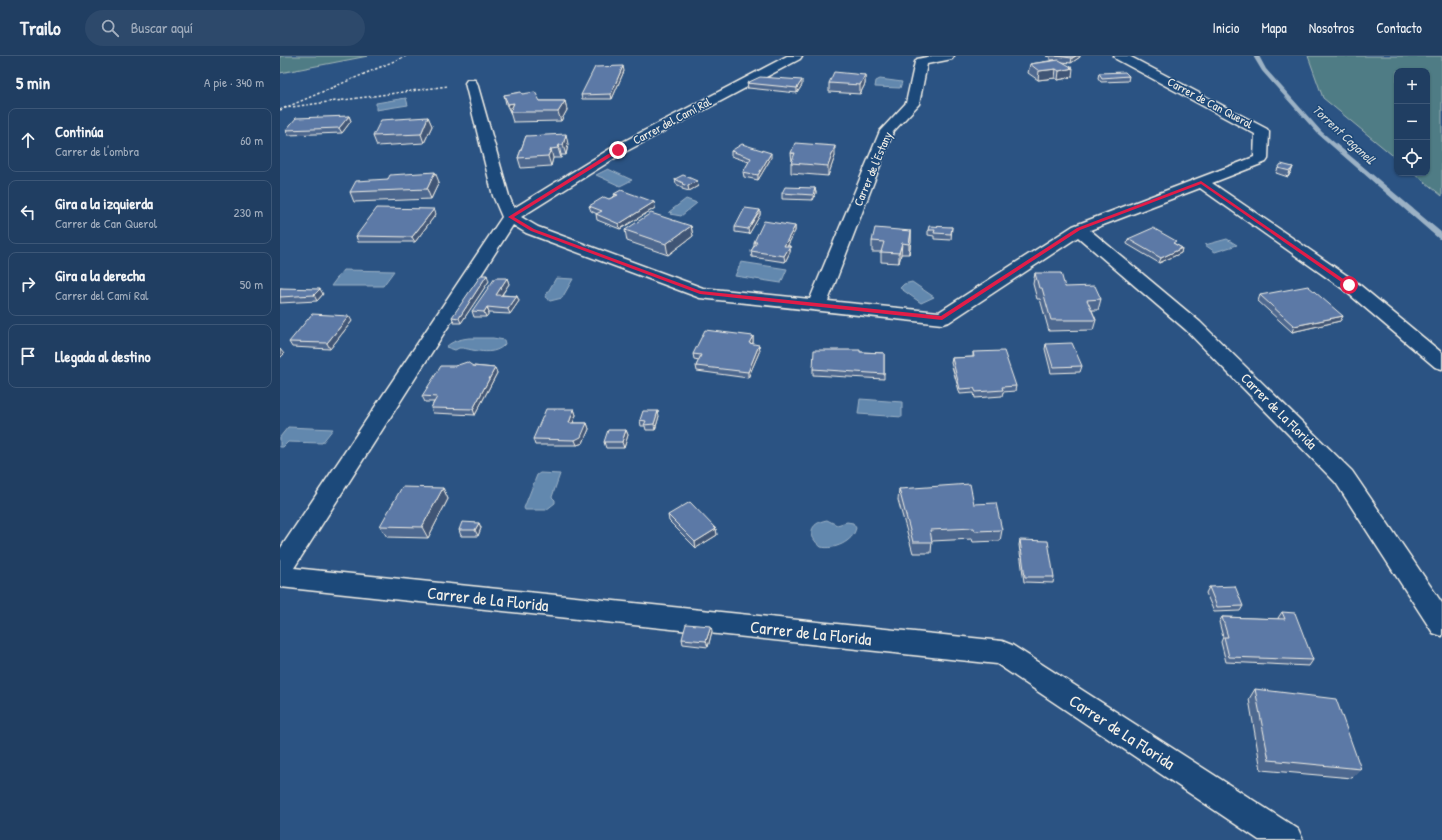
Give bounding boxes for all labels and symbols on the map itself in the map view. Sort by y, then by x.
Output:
street label: Carrer de Can Querol [1165,73,1257,133]
street label: Carrer del Camí Ral [630,92,715,148]
water label: Torrent Caganell [1308,100,1380,169]
street label: Carrer de l'Estany [849,129,896,209]
route end [609,141,627,159]
route start [1340,276,1358,294]
street label: Carrer de La Florida [1237,368,1322,453]
street label: Carrer de La Florida [426,581,550,616]
street label: Carrer de La Florida [749,615,873,650]
street label: Carrer de La Florida [1065,689,1180,775]

